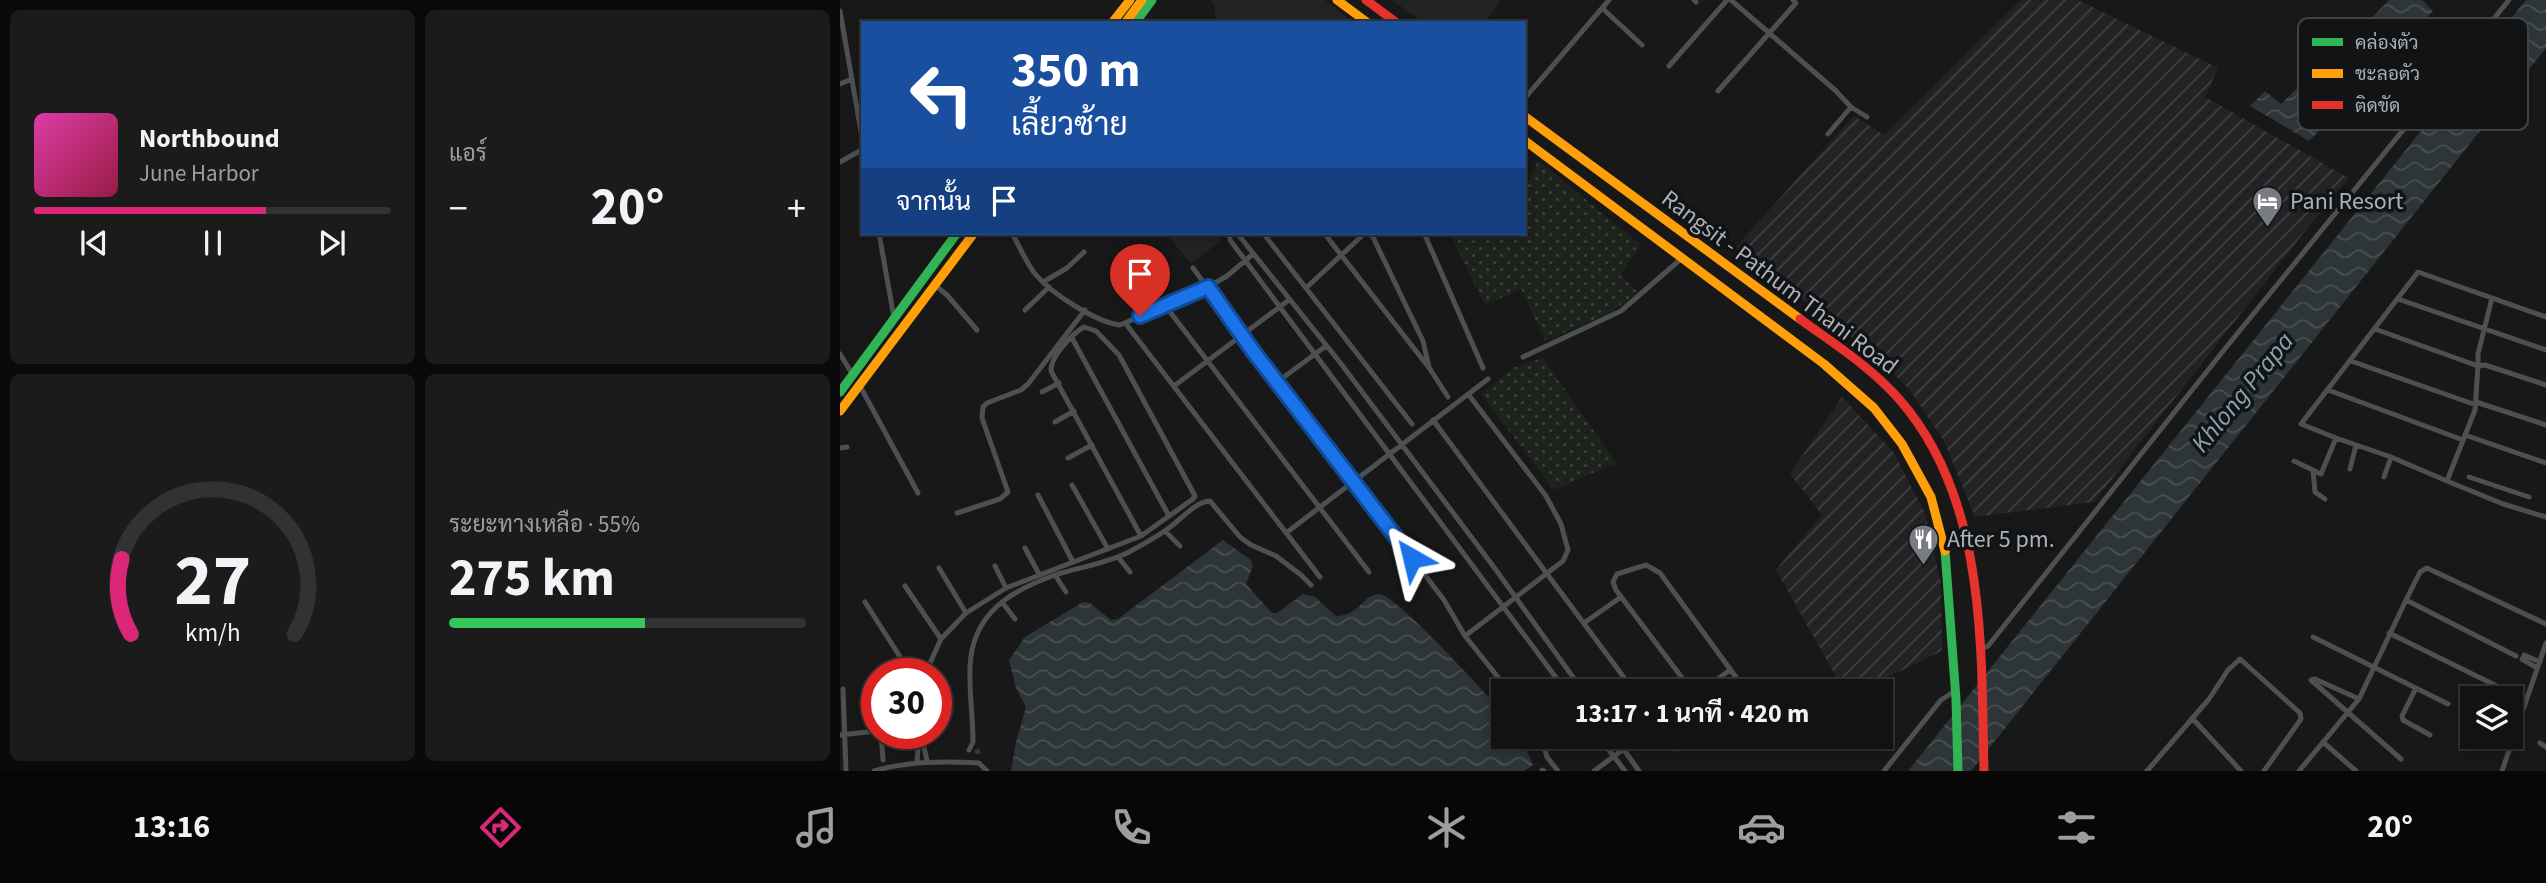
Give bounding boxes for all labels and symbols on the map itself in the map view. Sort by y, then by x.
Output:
legend [2298,18,2528,130]
text: คล่องตัว [2355,30,2419,57]
text: ชะลอตัว [2355,61,2420,88]
text: ติดขัด [2355,93,2400,120]
street label: Rangsit - Pathum Thani Road [1654,182,1905,383]
hotel icon: Pani Resort [2250,184,2284,228]
place label: Pani Resort [2290,184,2403,219]
pin [1110,244,1170,316]
water label: Khlong Prapa [2182,324,2302,460]
position arrow [1375,521,1449,595]
restaurant icon: After 5 pm. [1907,522,1941,566]
place label: After 5 pm. [1947,522,2055,557]
speed limit sign: 30 [861,658,952,749]

